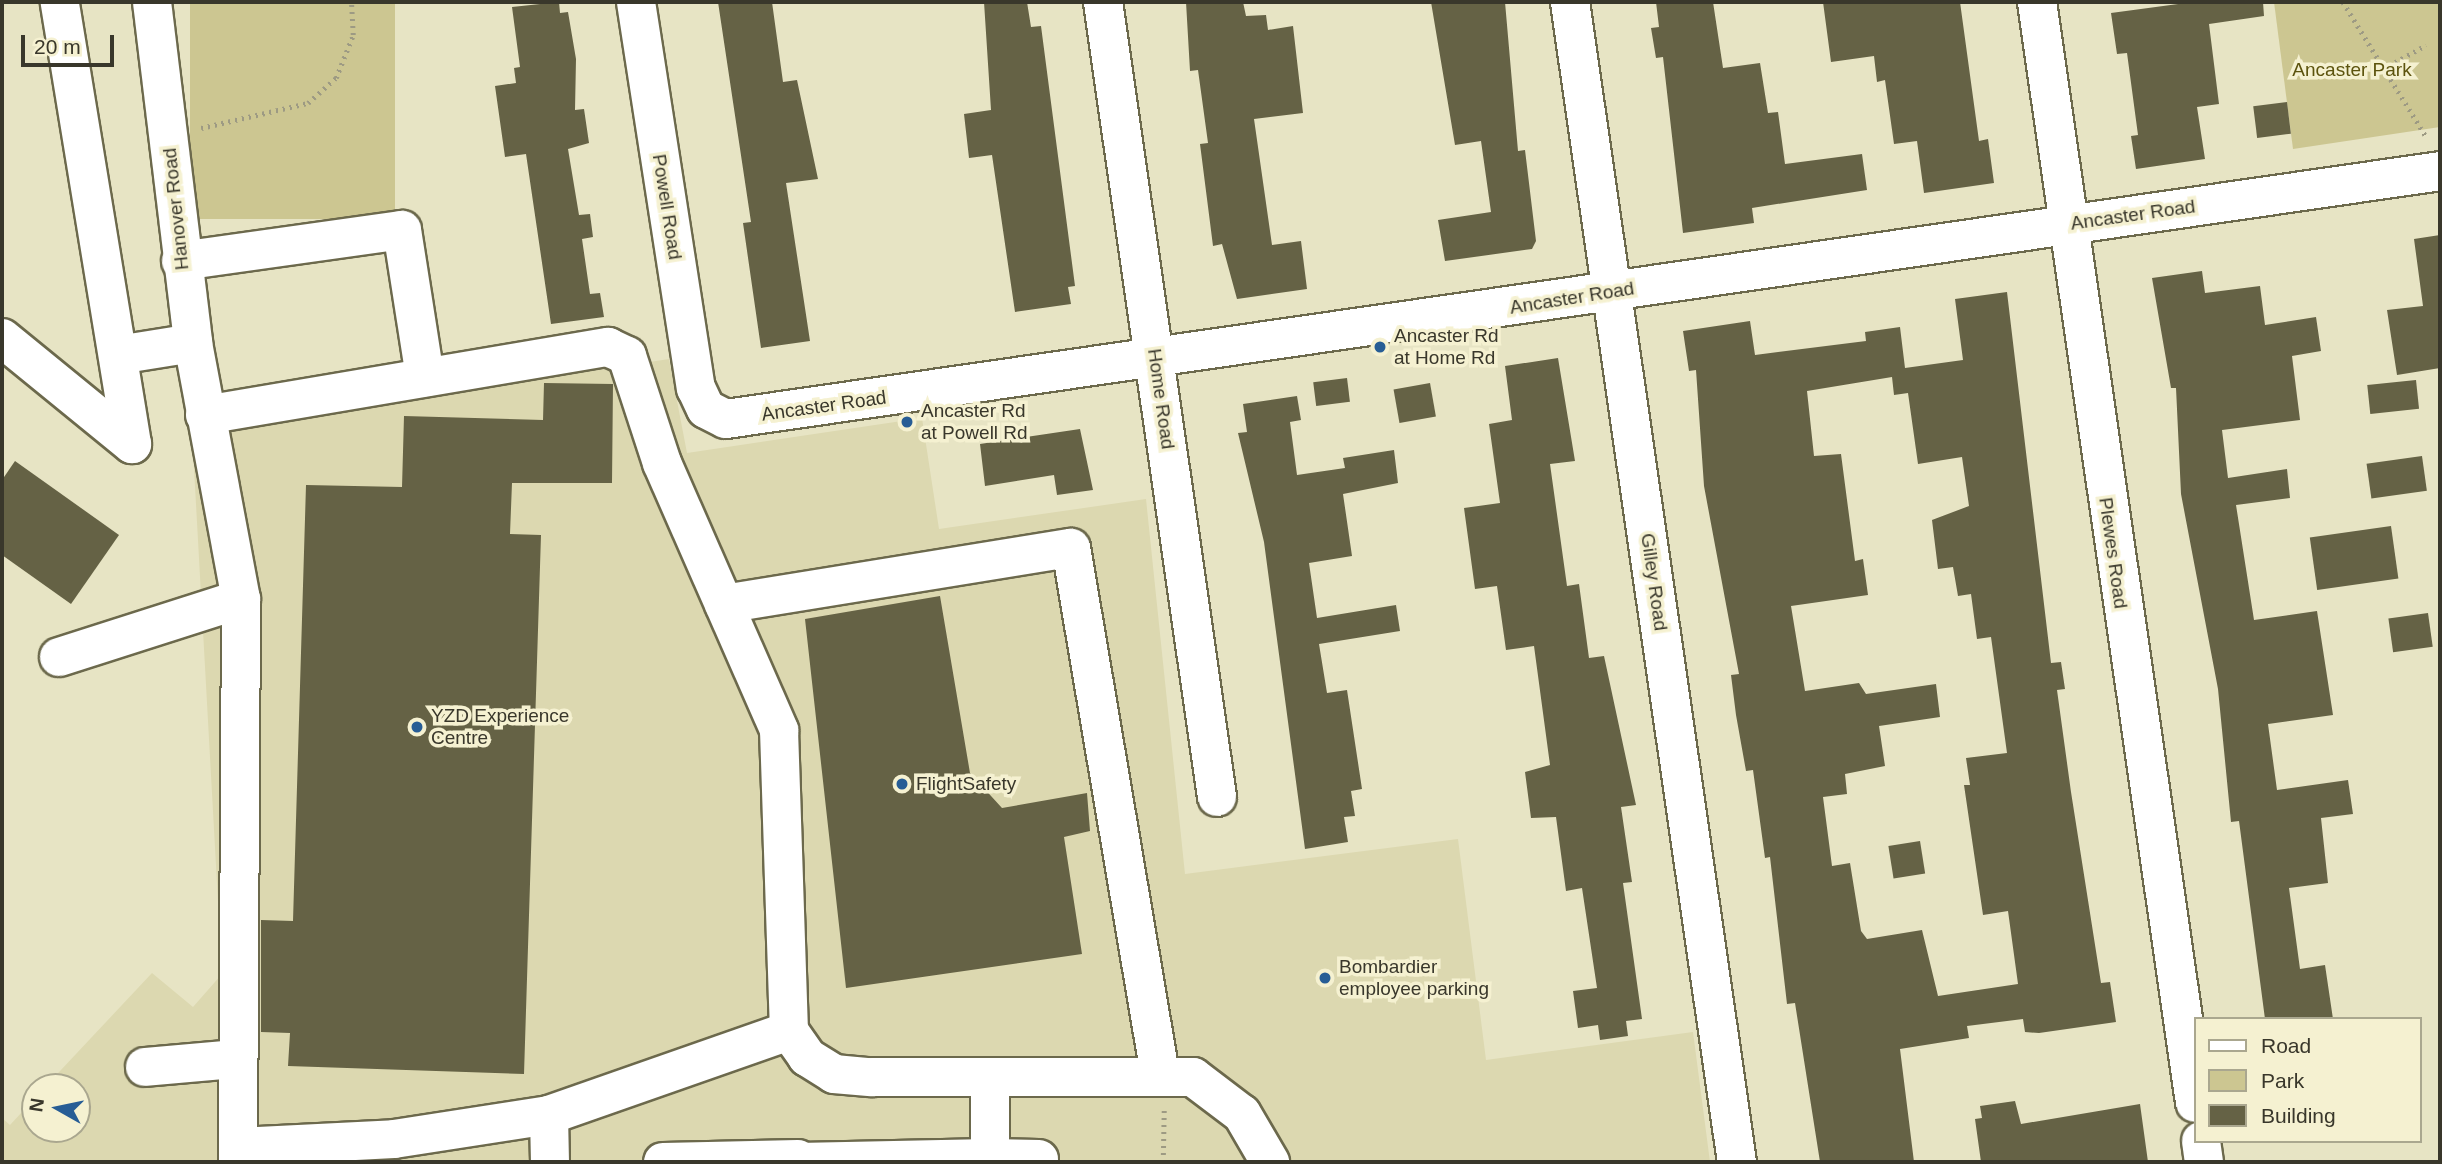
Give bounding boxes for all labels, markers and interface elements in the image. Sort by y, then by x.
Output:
scale bar [24,21,117,65]
text: 20 m [34,35,81,58]
park label: Ancaster Park [2292,59,2412,81]
street label: Hanover Road [158,147,194,271]
street label: Powell Road [647,153,687,261]
street label: Ancaster Road [2069,195,2197,235]
street label: Ancaster Road [1508,277,1636,319]
place label: Ancaster Rd at Home Rd [1394,325,1499,369]
marker: Ancaster Rd at Home Rd [1372,339,1388,355]
street label: Home Road [1143,347,1179,451]
street label: Ancaster Road [760,386,888,426]
place label: Ancaster Rd at Powell Rd [921,400,1028,444]
marker: Ancaster Rd at Powell Rd [899,414,915,430]
street label: Plewes Road [2094,496,2132,610]
street label: Gilley Road [1636,532,1672,632]
place label: YZD Experience Centre [431,705,569,749]
marker: YZD Experience Centre [409,719,425,735]
place label: FlightSafety [916,773,1016,795]
marker: FlightSafety [894,776,910,792]
place label: Bombardier employee parking [1339,956,1489,1000]
marker: Bombardier employee parking [1317,970,1333,986]
legend [2194,1017,2421,1143]
text: Road [2261,1034,2311,1057]
text: Park [2261,1069,2304,1092]
north arrow [21,1073,91,1143]
text: N [25,1097,48,1113]
text: Building [2261,1104,2336,1127]

